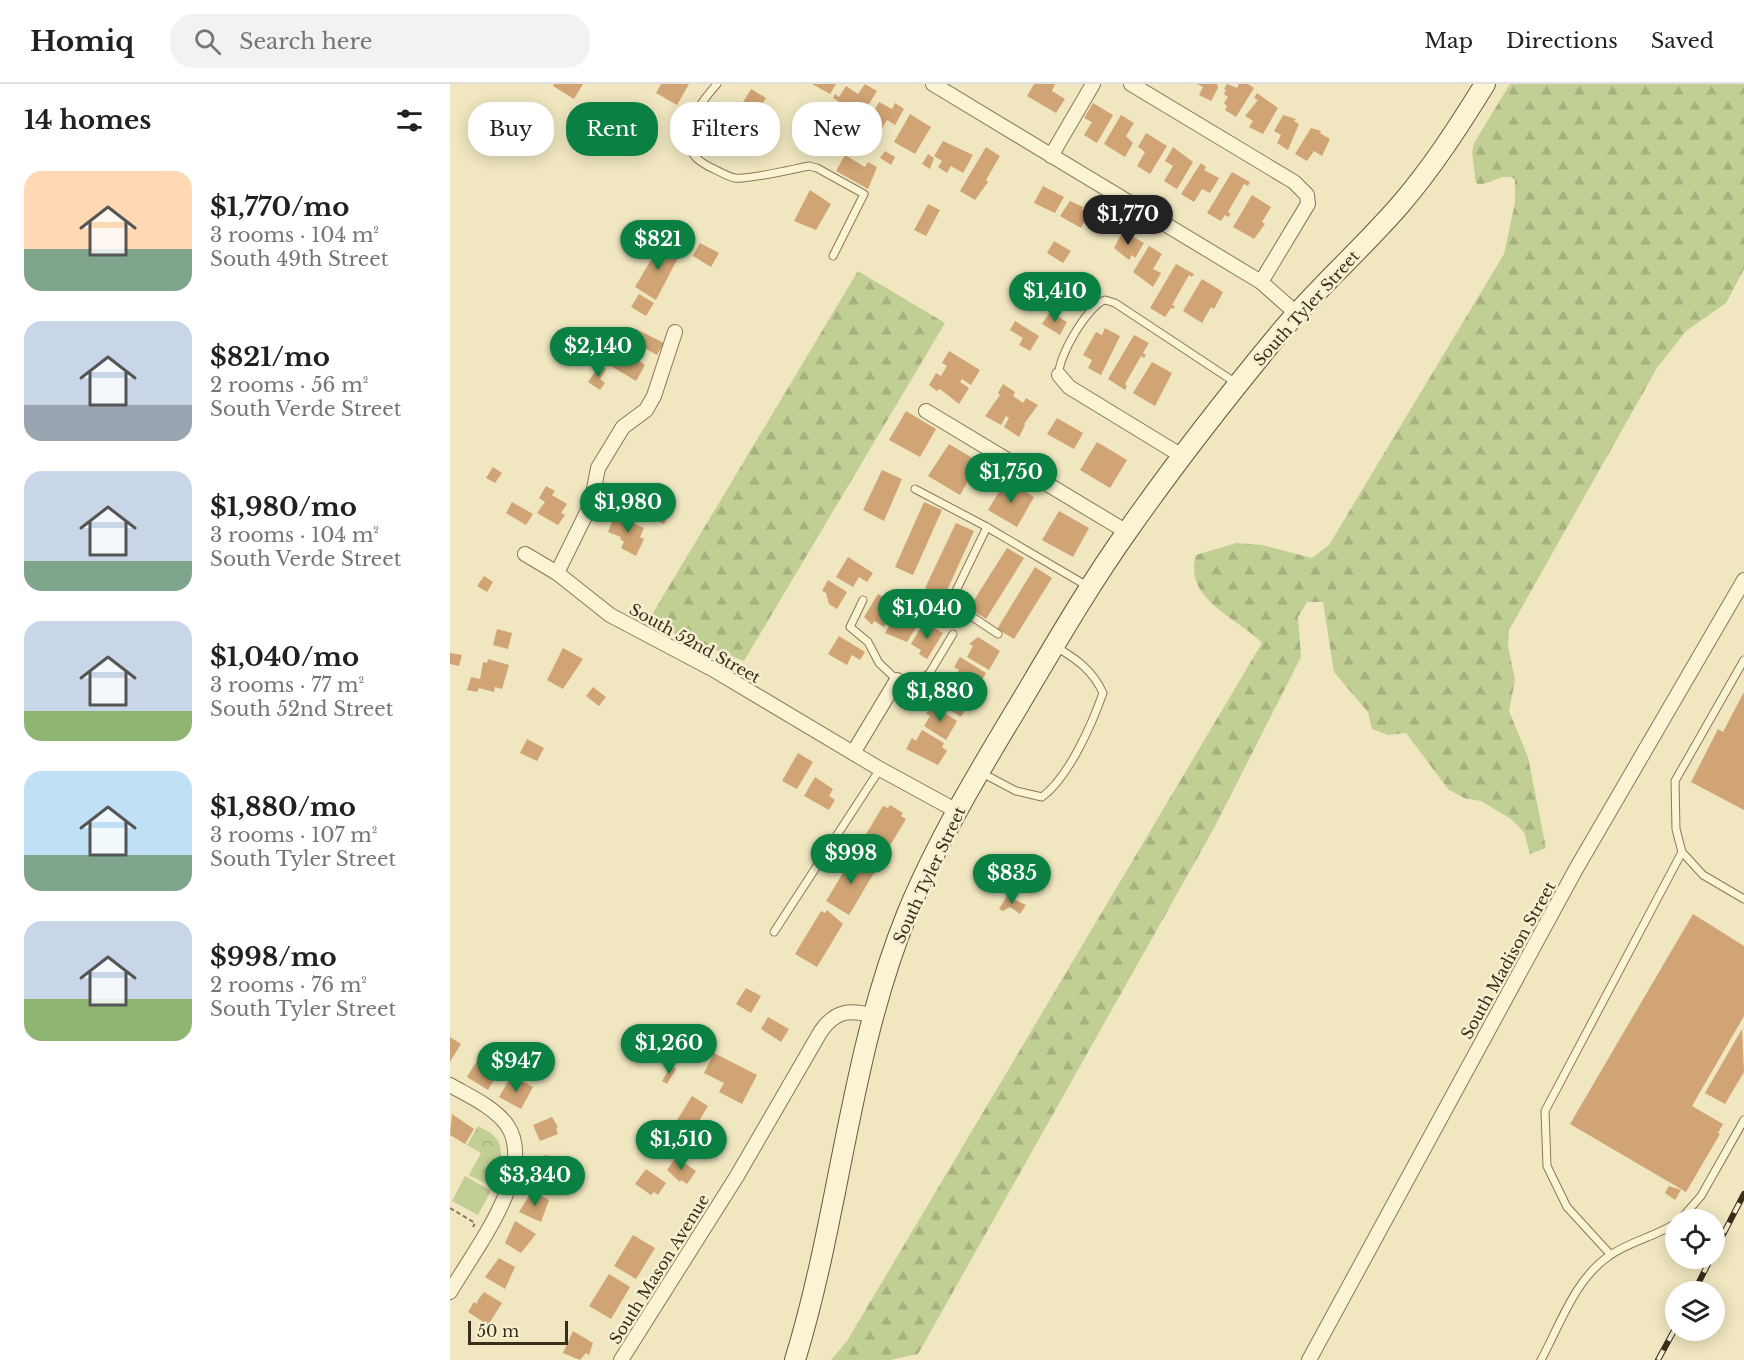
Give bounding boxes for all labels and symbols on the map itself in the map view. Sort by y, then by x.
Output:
pin: $1,770 [1079,195,1177,246]
pin: $821 [622,220,694,271]
street label: South Tyler Street [1249,246,1363,370]
pin: $1,410 [1006,272,1104,323]
pin: $2,140 [549,327,647,378]
pin: $1,750 [962,453,1060,504]
pin: $1,980 [579,483,677,534]
pin: $1,040 [878,589,976,640]
street label: South 52nd Street [626,599,764,687]
pin: $1,880 [891,672,989,723]
street label: South Tyler Street [888,803,970,947]
pin: $998 [815,834,887,885]
pin: $835 [976,854,1048,905]
street label: South Madison Street [1456,878,1560,1042]
pin: $1,260 [620,1024,718,1075]
pin: $947 [480,1042,552,1093]
pin: $1,510 [632,1120,730,1171]
pin: $3,340 [486,1156,584,1207]
street label: South Mason Avenue [605,1190,713,1348]
scale bar [468,1318,568,1346]

